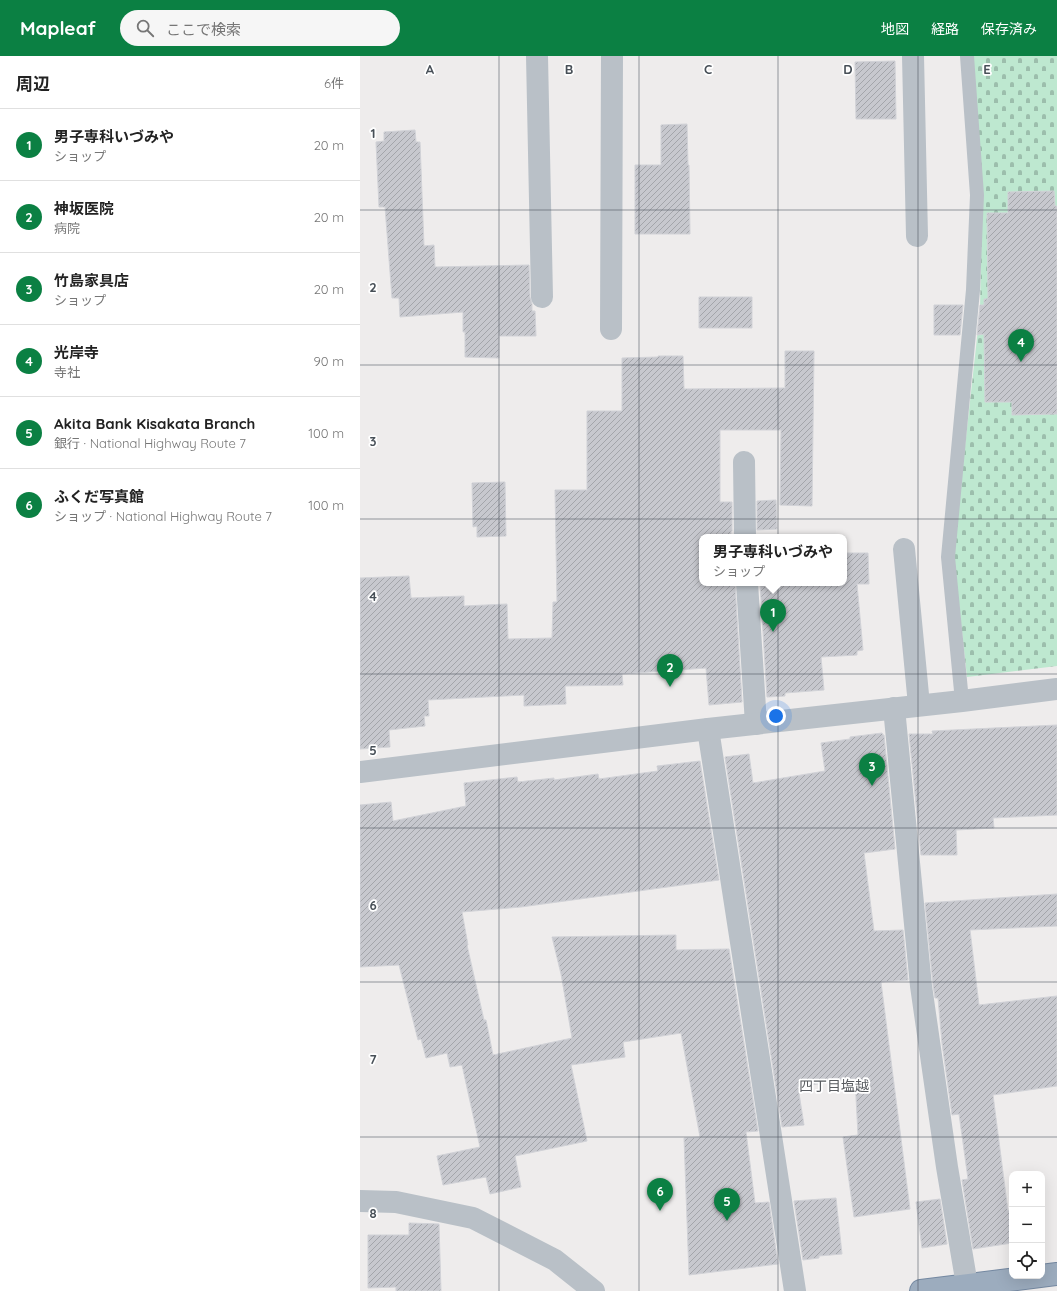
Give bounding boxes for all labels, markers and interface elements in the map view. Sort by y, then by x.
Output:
search box [120,10,400,46]
text: Mapleaf [20,16,96,40]
icon: search [134,17,156,39]
text: ここで検索 [166,20,241,39]
text: 地図 [881,20,909,38]
text: 経路 [931,20,959,38]
text: 保存済み [981,20,1037,38]
text: A [426,61,435,77]
text: B [565,61,573,77]
text: C [704,61,712,77]
text: D [843,61,853,77]
text: E [983,61,991,77]
text: 周辺 [16,73,50,94]
text: 6件 [324,75,344,91]
text: 1 [370,125,376,141]
text: 男子専科いづみや [54,127,174,146]
text: 1 [26,137,32,153]
text: 20 m [314,137,344,153]
text: ショップ [54,148,106,164]
text: 神坂医院 [54,199,114,218]
text: 2 [25,209,33,225]
text: 20 m [314,209,344,225]
text: 病院 [54,220,80,236]
text: 竹島家具店 [54,271,129,290]
text: 2 [369,279,377,295]
text: 3 [26,281,32,297]
text: 20 m [314,281,344,297]
text: ショップ [54,292,106,308]
pin: 4 [1008,329,1034,362]
text: 光岸寺 [54,343,99,362]
text: 4 [25,353,33,369]
text: 90 m [314,353,344,369]
text: 寺社 [54,364,80,380]
text: Akita Bank Kisakata Branch [54,414,255,433]
text: 5 [25,425,33,441]
text: 100 m [308,425,344,441]
text: 3 [370,433,377,449]
text: 銀行 · National Highway Route 7 [54,435,246,451]
text: ふくだ写真館 [54,487,144,506]
text: 6 [25,497,33,513]
text: 100 m [308,497,344,513]
text: ショップ · National Highway Route 7 [54,508,272,524]
popup [699,534,847,586]
text: 男子専科いづみや [713,542,833,561]
text: ショップ [713,563,765,579]
text: 4 [369,588,377,604]
pin: 1 [760,599,786,632]
pin: 2 [657,654,683,687]
your location [766,706,786,726]
text: 5 [369,742,377,758]
pin: 3 [859,753,885,786]
text: 6 [369,897,377,913]
text: 7 [369,1051,377,1067]
district label: 四丁目塩越 [799,1077,869,1095]
map controls [1009,1171,1045,1279]
button: + [1009,1171,1045,1207]
pin: 6 [647,1178,673,1211]
pin: 5 [714,1188,740,1221]
text: 8 [369,1205,377,1221]
button: − [1009,1207,1045,1243]
button: locate [1009,1243,1045,1279]

